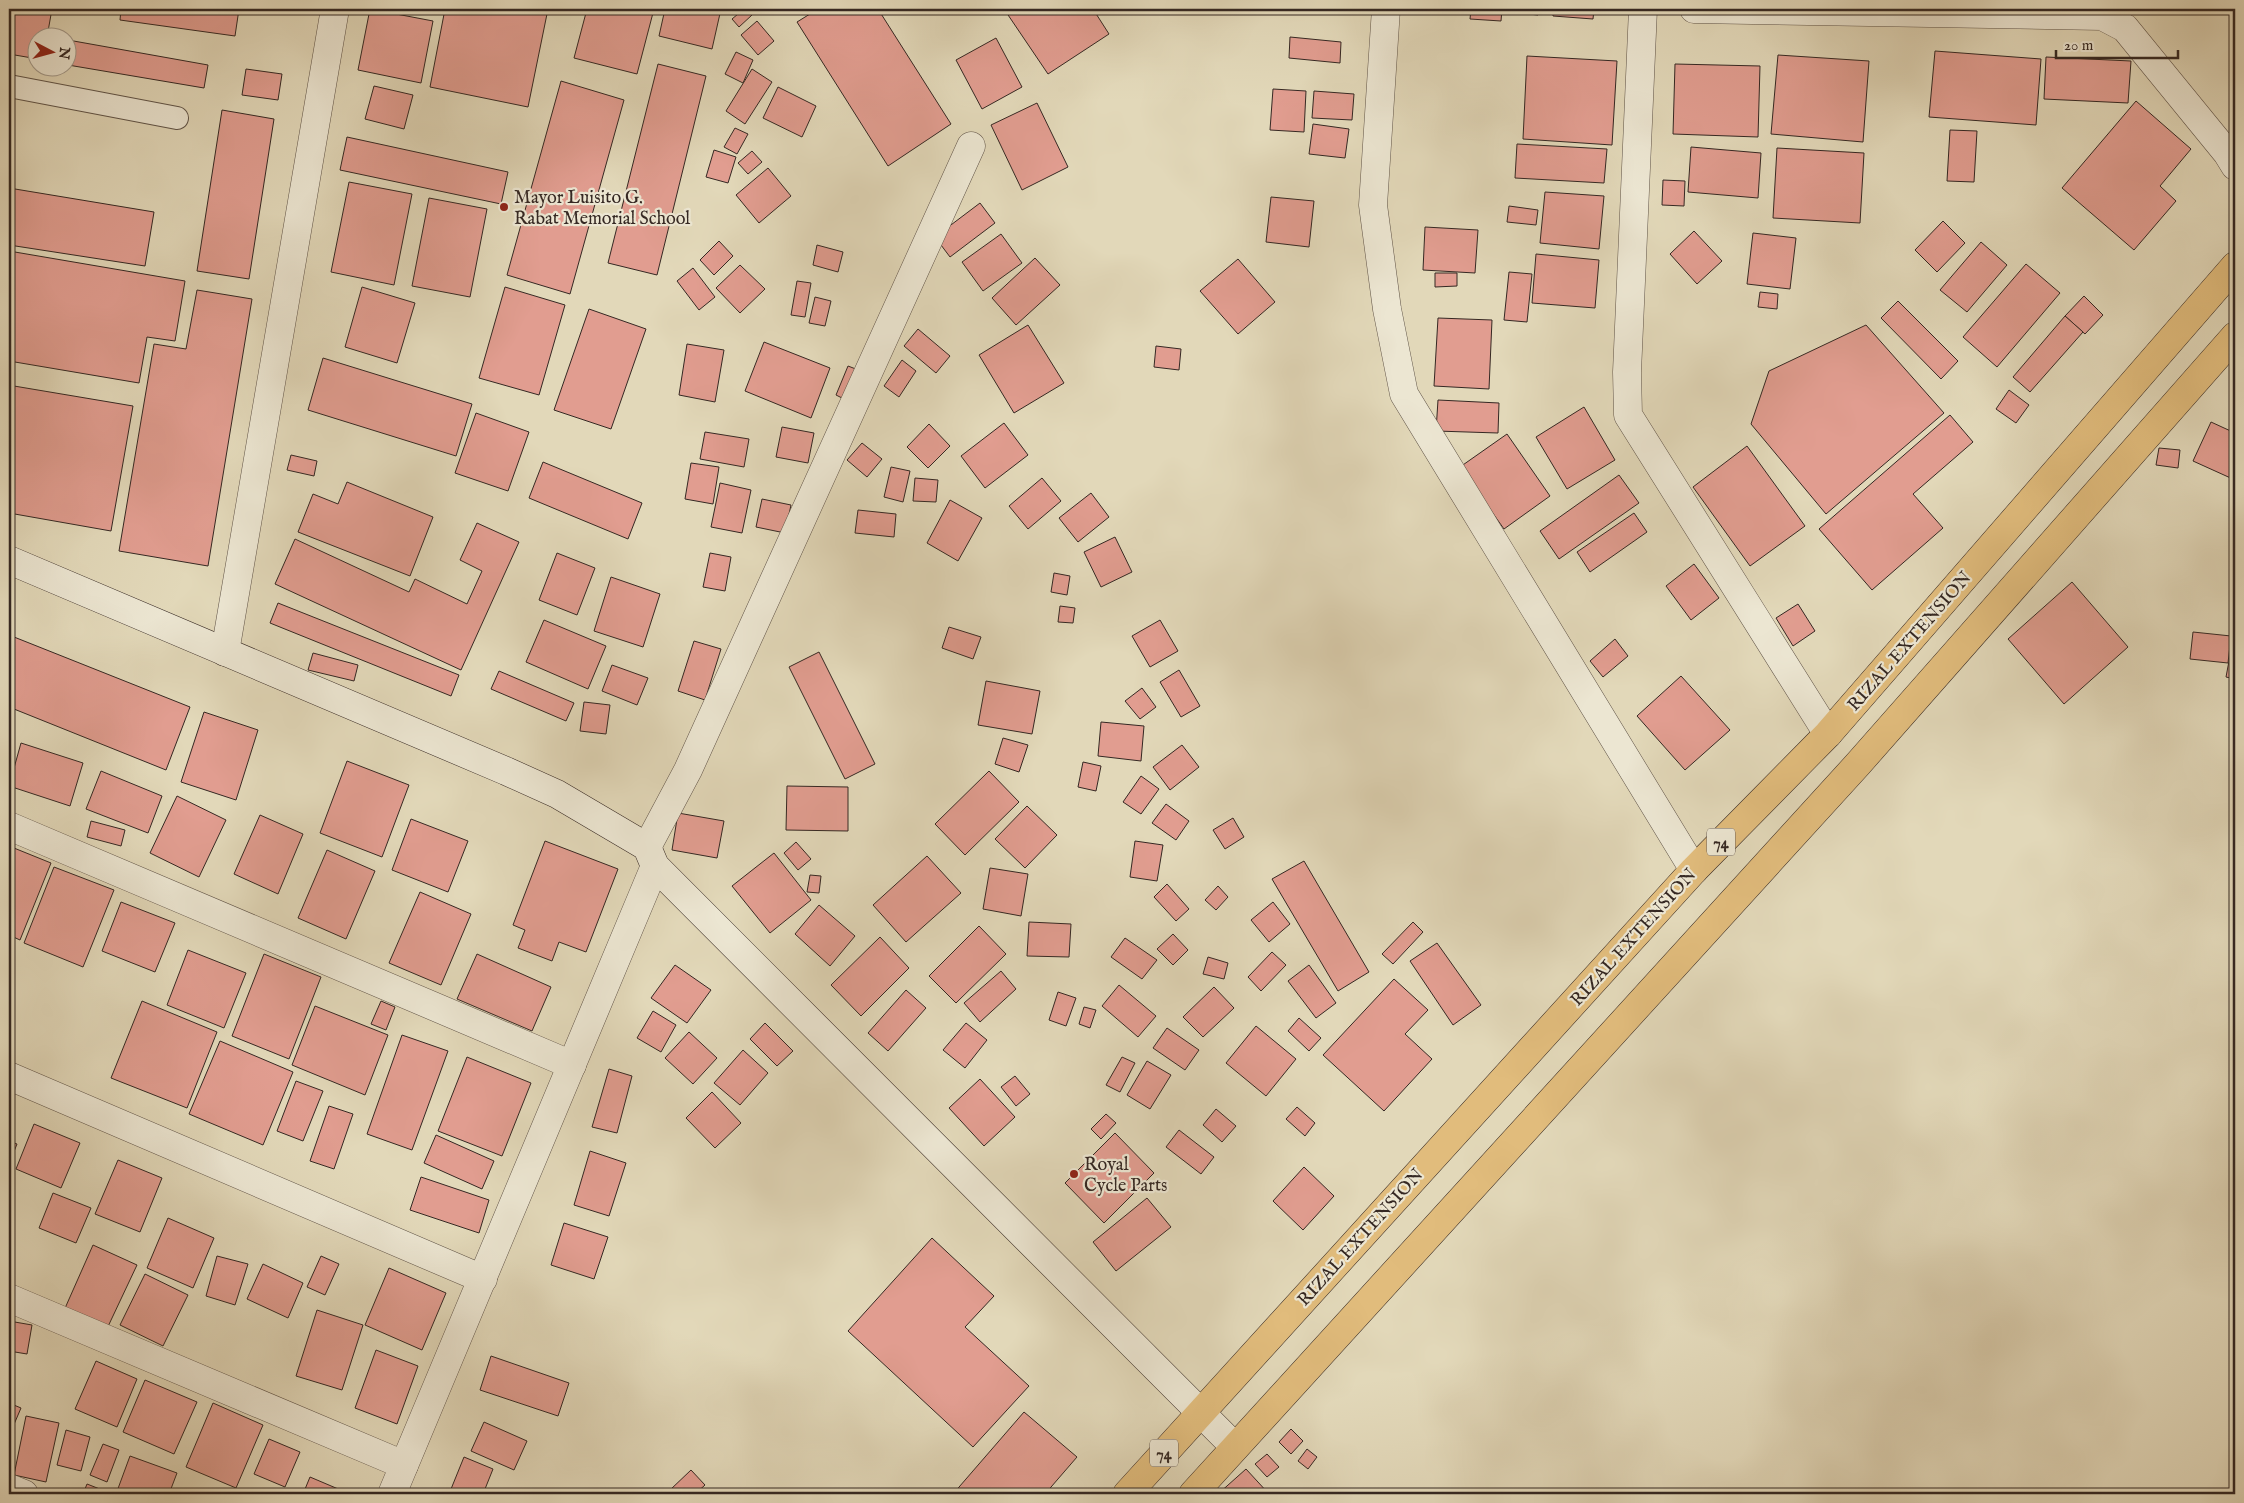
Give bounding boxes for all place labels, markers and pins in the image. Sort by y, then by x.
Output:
place label: Mayor Luisito G. Rabat Memorial School [514,187,690,231]
marker: Mayor Luisito G. Rabat Memorial School [498,201,510,213]
place label: Royal Cycle Parts [1084,1154,1167,1198]
marker: Royal Cycle Parts [1068,1168,1080,1180]

